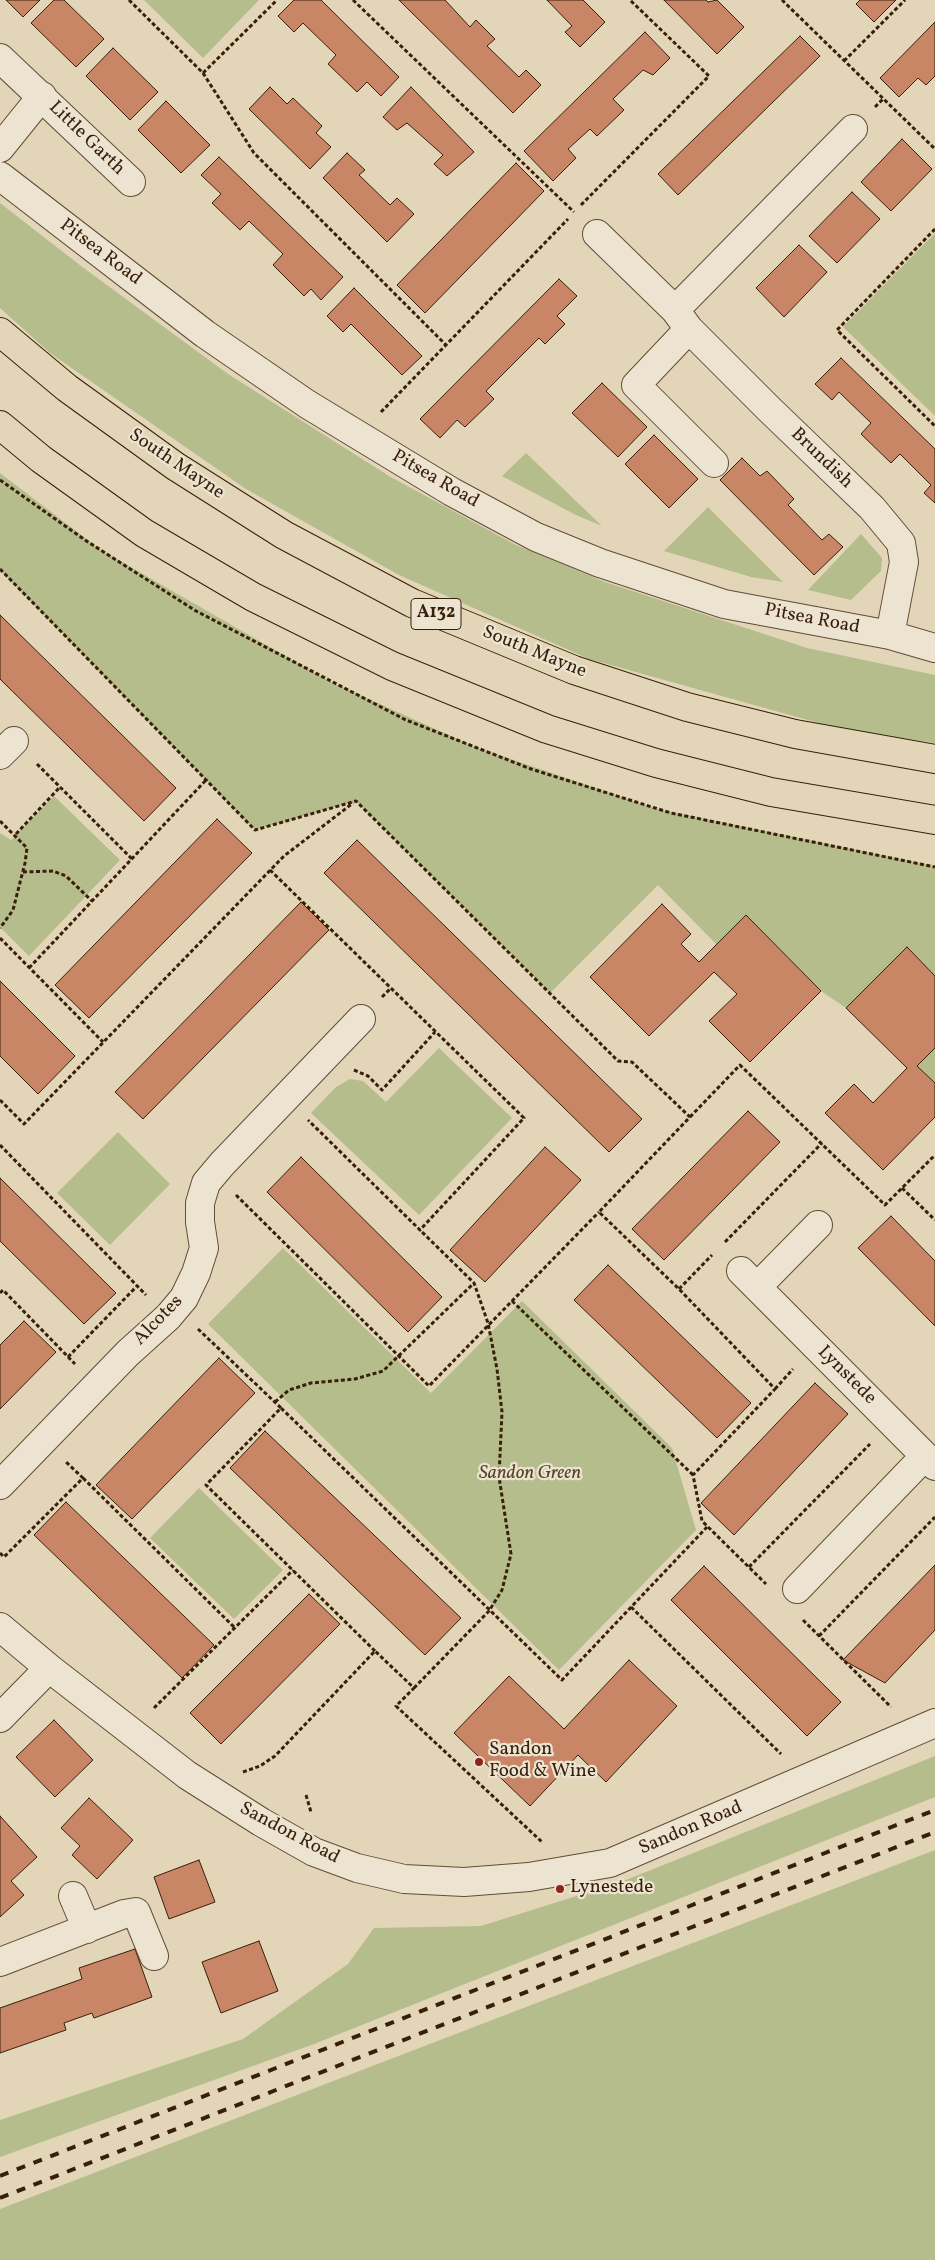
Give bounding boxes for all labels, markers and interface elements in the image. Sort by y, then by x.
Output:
street label: Little Garth [43,97,129,181]
street label: Pitsea Road [55,215,145,291]
street label: Brundish [785,424,857,494]
street label: South Mayne [124,425,228,505]
street label: Pitsea Road [387,446,483,514]
road number: A132 [411,598,461,630]
street label: Pitsea Road [762,600,862,640]
street label: South Mayne [479,622,589,684]
street label: Alcotes [130,1291,188,1351]
street label: Lynstede [812,1342,880,1410]
park label: Sandon Green [479,1464,581,1486]
place label: Sandon Food & Wine [489,1740,596,1784]
marker: Sandon Food & Wine [473,1756,485,1768]
street label: Sandon Road [636,1797,746,1861]
street label: Sandon Road [235,1798,343,1870]
place label: Lynestede [570,1878,653,1900]
marker: Lynestede [554,1883,566,1895]

